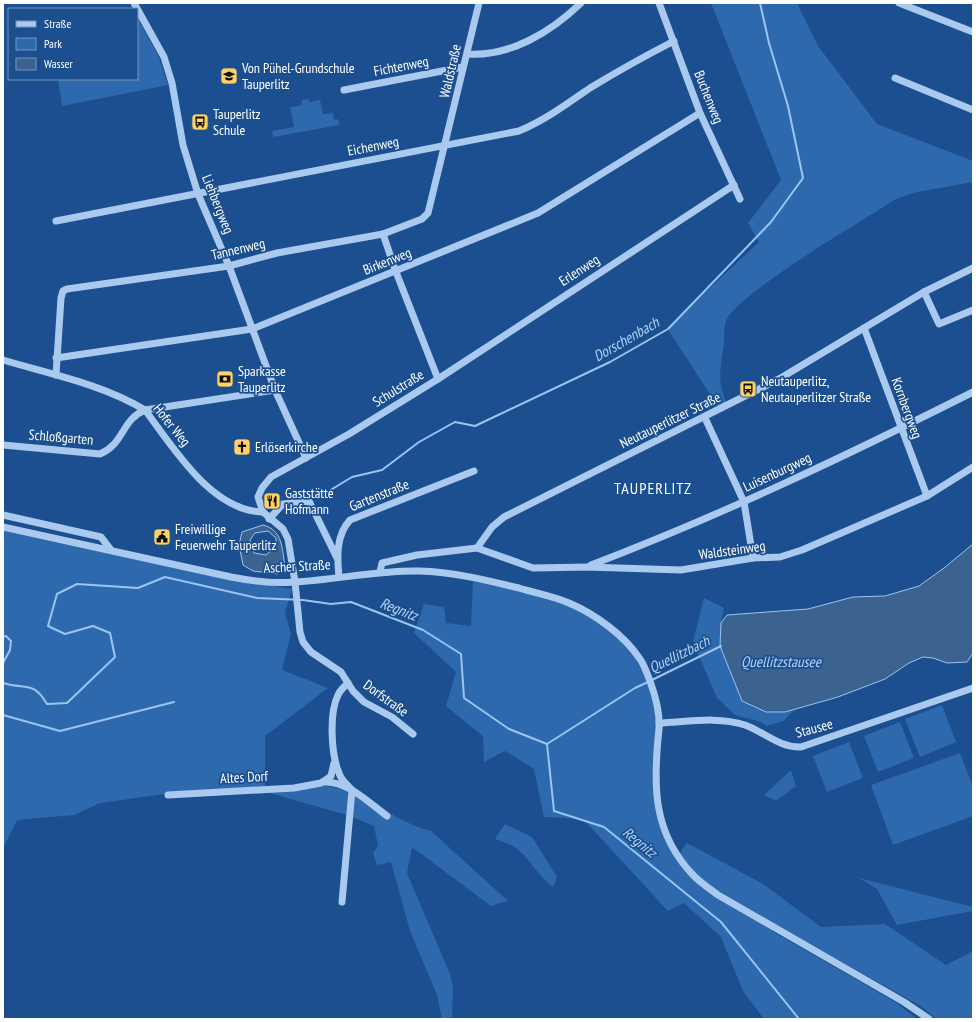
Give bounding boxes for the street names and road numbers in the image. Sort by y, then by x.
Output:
street label: Waldstraße [435,42,465,100]
street label: Fichtenweg [372,52,430,80]
street label: Buchenweg [690,68,728,126]
street label: Eichenweg [346,132,400,160]
street label: Liehbergweg [198,172,238,236]
street label: Tannenweg [209,234,267,264]
street label: Birkenweg [360,243,414,279]
street label: Erlenweg [555,250,603,290]
street label: Schulstraße [369,365,427,411]
street label: Kornbergweg [888,375,926,441]
street label: Neutauperlitzer Straße [617,388,724,452]
street label: Hofer Weg [149,400,195,450]
street label: Schloßgarten [28,425,94,449]
street label: Luisenburgweg [740,448,814,496]
street label: Gartenstraße [346,475,412,515]
street label: Waldsteinweg [697,536,767,564]
street label: Ascher Straße [263,555,331,577]
street label: Dorfstraße [360,676,412,721]
street label: Stausee [793,714,835,742]
street label: Altes Dorf [220,767,269,787]

